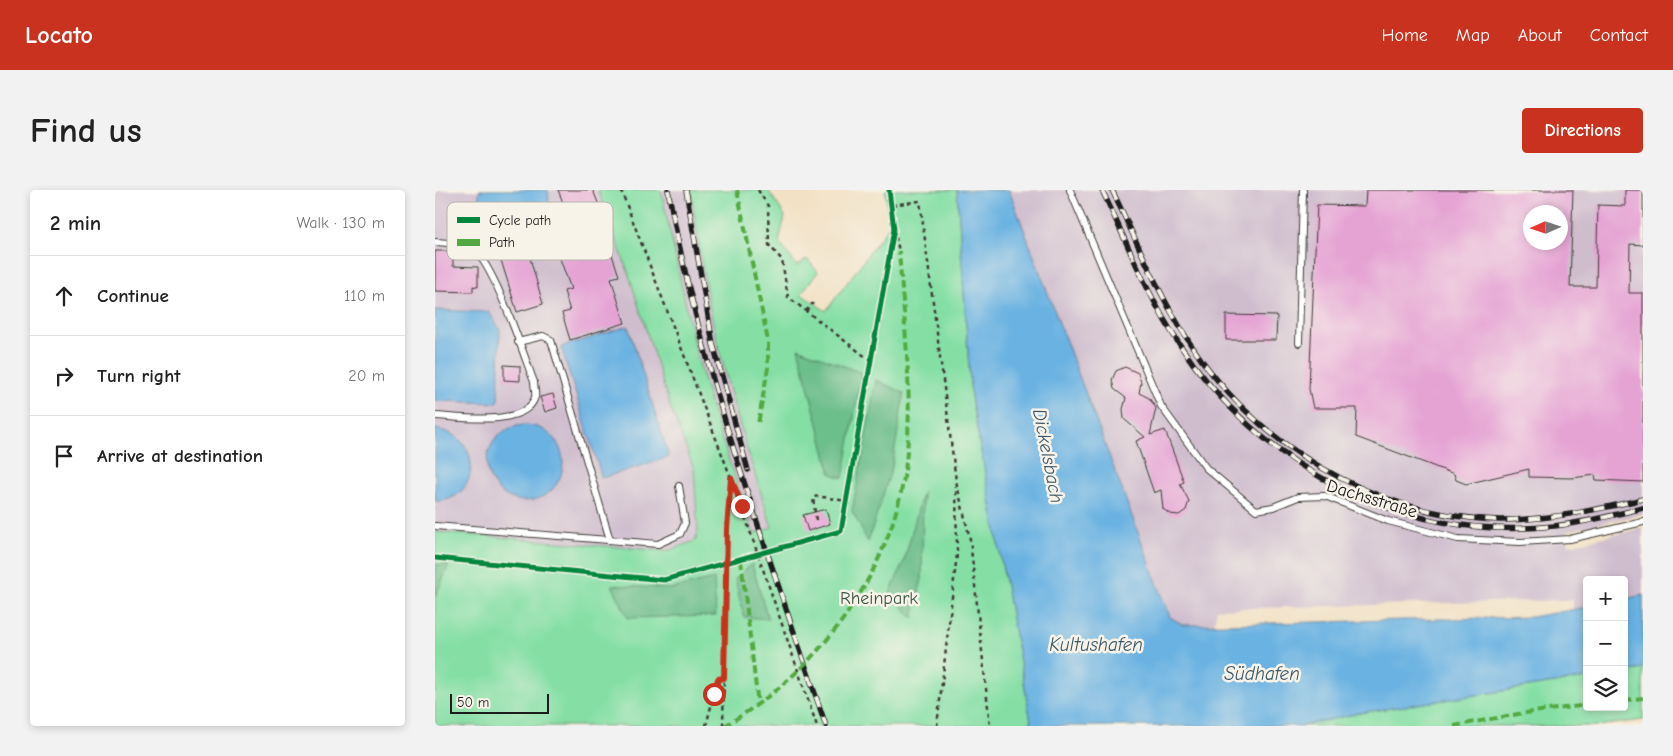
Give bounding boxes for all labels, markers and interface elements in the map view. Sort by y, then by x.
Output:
text: Locato [25,21,93,49]
text: Home [1381,25,1428,46]
text: Map [1456,25,1490,46]
text: About [1518,25,1562,46]
text: Contact [1590,25,1648,46]
button: Directions [1522,108,1643,153]
text: Find us [30,110,142,151]
legend [447,202,613,260]
north arrow [1523,205,1568,250]
text: 2 min [50,211,101,235]
text: Cycle path [489,212,551,229]
text: Walk · 130 m [296,214,385,232]
text: Path [489,234,515,251]
icon: ahead [50,282,78,310]
text: Continue [97,285,169,307]
text: 110 m [344,287,385,305]
icon: right [50,362,78,390]
text: Turn right [97,365,181,387]
text: 20 m [348,367,385,385]
water label: Dickelsbach [1028,407,1068,505]
icon: arrive [50,442,78,470]
text: Arrive at destination [97,445,263,467]
street label: Dachsstraße [1324,475,1420,523]
route end [731,495,754,518]
map controls [1583,576,1628,711]
button: + [1583,576,1628,621]
park label: Rheinpark [840,588,918,609]
button: − [1583,621,1628,666]
water label: Kultushafen [1049,634,1143,656]
water label: Südhafen [1224,663,1300,685]
button: layers [1583,666,1628,711]
route start [703,683,726,706]
scale bar [450,691,549,714]
text: 50 m [457,694,489,711]

